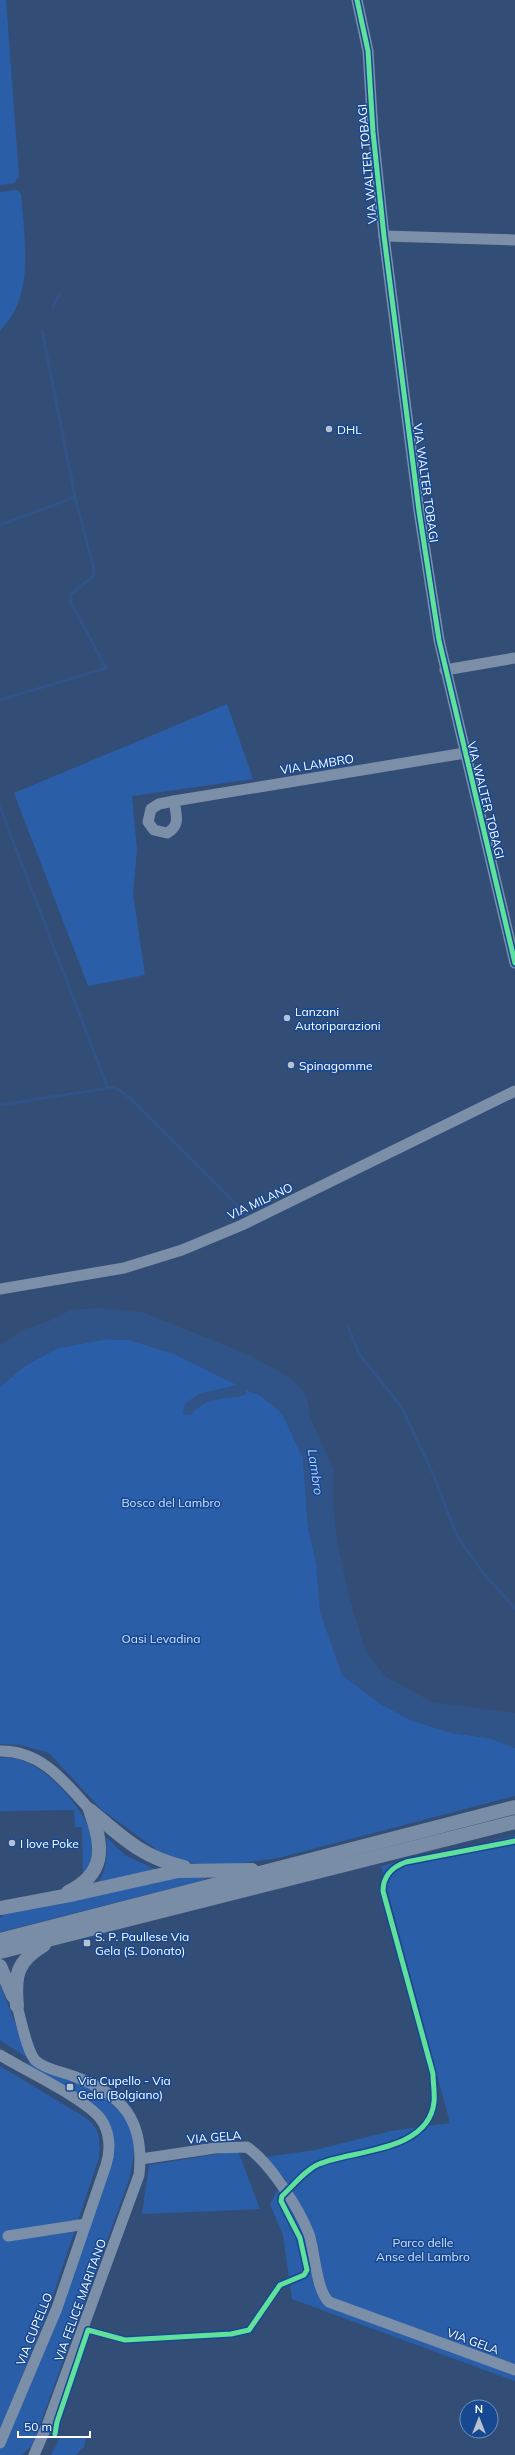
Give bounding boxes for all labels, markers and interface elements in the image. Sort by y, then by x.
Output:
street label: VIA WALTER TOBAGI [354,103,380,225]
place label: DHL [337,422,362,437]
street label: VIA WALTER TOBAGI [410,422,442,544]
marker: DHL [324,424,334,434]
street label: VIA WALTER TOBAGI [464,740,508,860]
street label: VIA LAMBRO [279,751,355,777]
place label: Lanzani Autoriparazioni [295,1004,381,1033]
marker: Lanzani Autoriparazioni [282,1013,292,1023]
place label: Spinagomme [299,1058,372,1073]
marker: Spinagomme [286,1060,296,1070]
street label: VIA MILANO [225,1179,295,1223]
water label: Lambro [305,1448,327,1496]
park label: Bosco del Lambro [121,1495,221,1510]
park label: Oasi Levadina [121,1631,201,1646]
place label: I love Poke [20,1836,79,1851]
marker: I love Poke [7,1838,17,1848]
place label: S. P. Paullese Via Gela (S. Donato) [95,1929,189,1958]
marker: S. P. Paullese Via Gela (S. Donato) [82,1938,92,1948]
place label: Via Cupello - Via Gela (Bolgiano) [78,2073,171,2102]
marker: Via Cupello - Via Gela (Bolgiano) [65,2082,75,2092]
street label: VIA GELA [186,2127,242,2147]
park label: Parco delle Anse del Lambro [376,2235,470,2264]
street label: VIA FELICE MARITANO [51,2237,109,2363]
street label: VIA CUPELLO [13,2290,55,2368]
street label: VIA GELA [445,2325,501,2357]
north arrow [459,2399,499,2439]
text: N [475,2402,483,2416]
scale bar [18,2413,90,2439]
text: 50 m [24,2419,52,2434]

